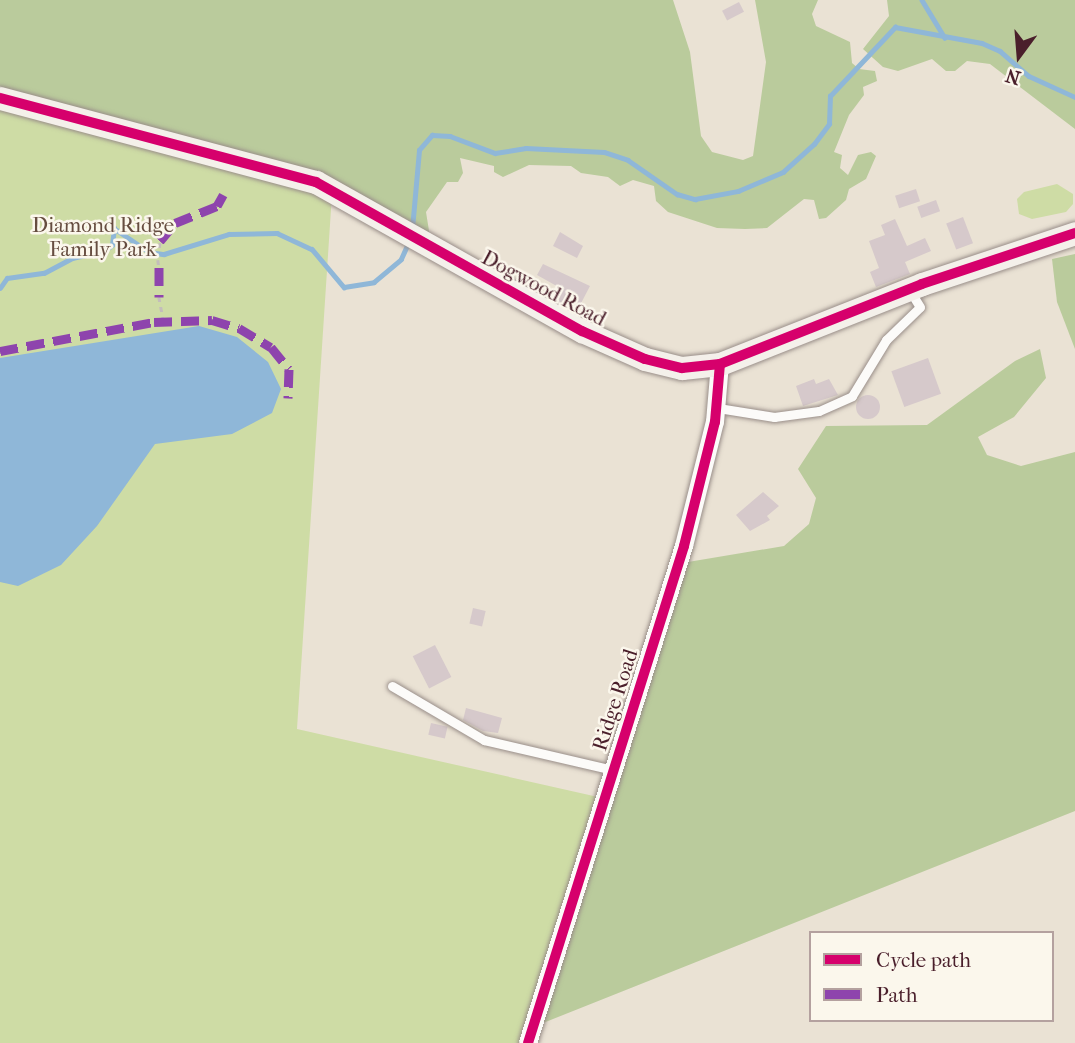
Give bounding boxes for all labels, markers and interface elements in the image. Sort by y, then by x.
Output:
north arrow [984,21,1054,91]
text: N [1003,64,1023,89]
park label: Diamond Ridge Family Park [32,212,174,262]
street label: Dogwood Road [477,245,611,331]
street label: Ridge Road [587,646,643,754]
legend [809,931,1054,1022]
text: Cycle path [876,948,971,972]
text: Path [876,983,917,1007]

